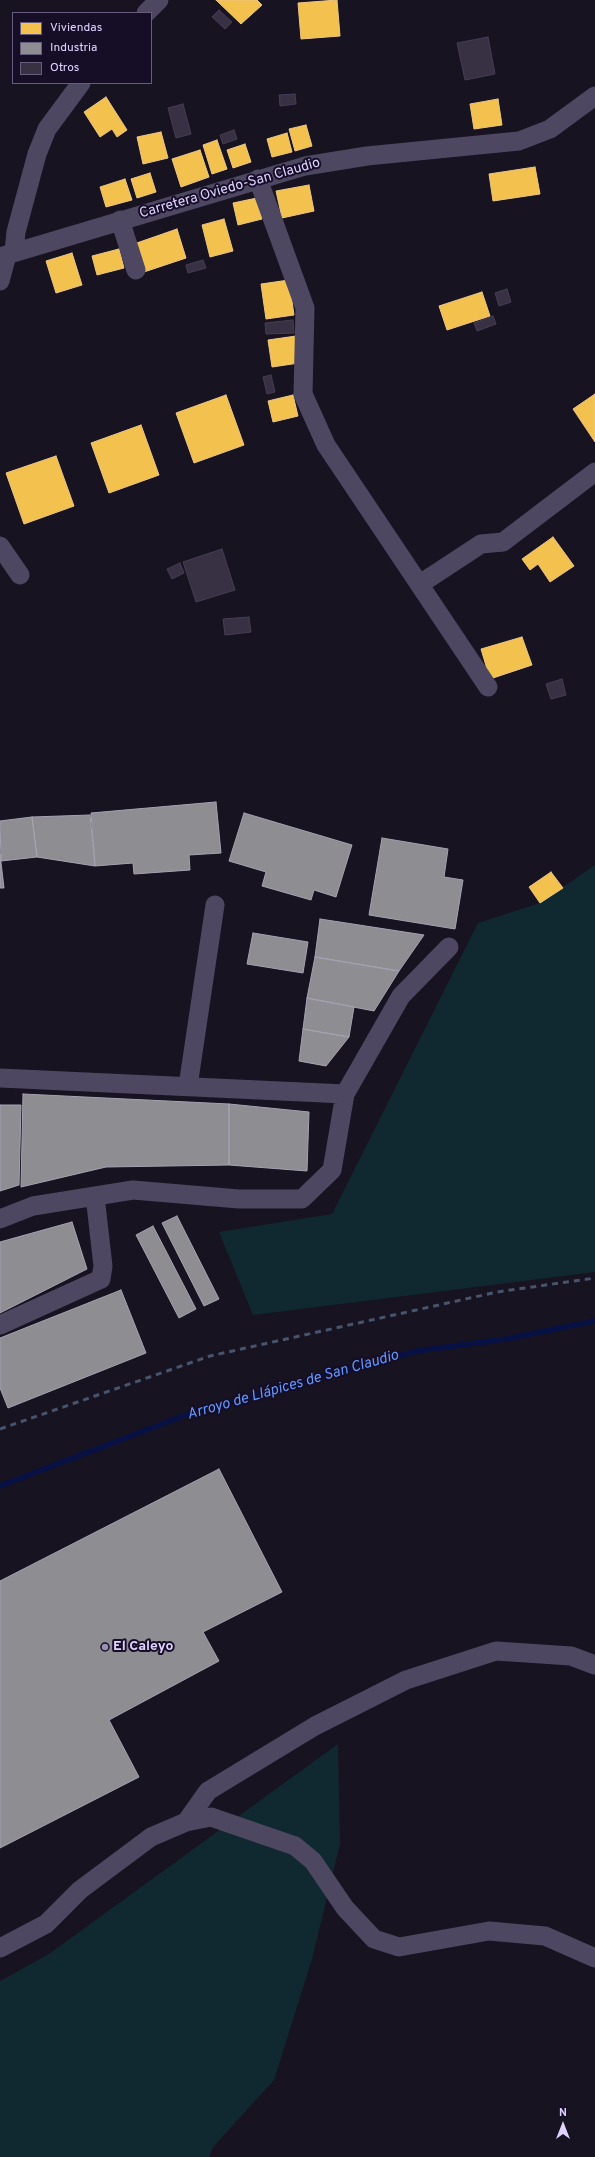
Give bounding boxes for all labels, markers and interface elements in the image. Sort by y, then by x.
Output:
legend [12,12,152,84]
text: Viviendas [50,20,102,36]
text: Industria [50,40,97,56]
text: Otros [50,60,79,76]
street label: Carretera Oviedo-San Claudio [138,155,322,223]
water label: Arroyo de Llápices de San Claudio [185,1347,401,1425]
place label: El Caleyo [113,1639,173,1655]
marker: El Caleyo [100,1642,110,1652]
north arrow [543,2105,583,2145]
text: N [559,2106,567,2120]

